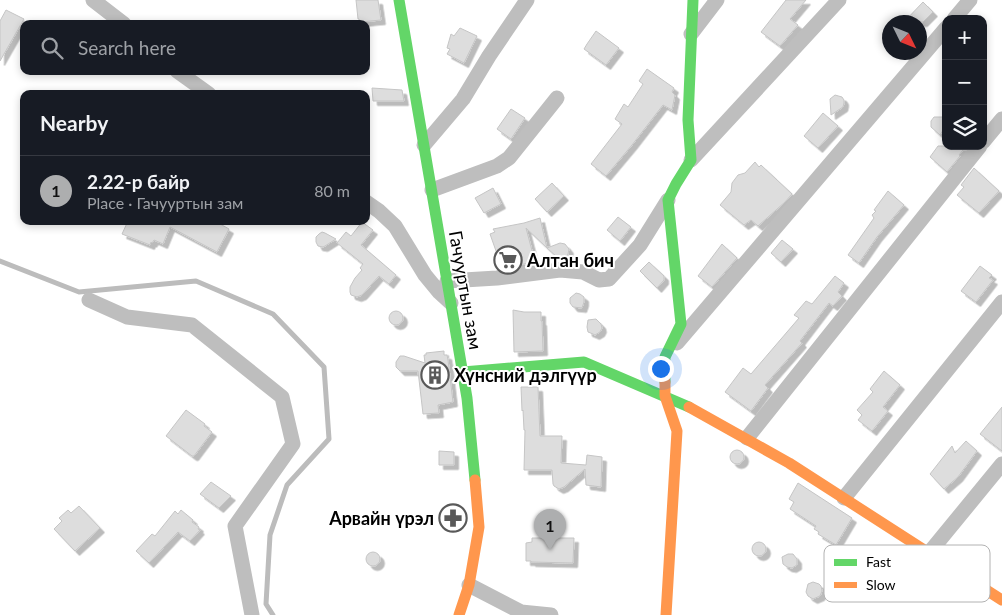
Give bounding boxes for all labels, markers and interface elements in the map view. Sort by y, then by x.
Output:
north arrow [882,15,927,60]
map controls [942,15,987,150]
button: + [942,15,987,60]
search box [20,20,370,75]
icon: search [38,34,66,62]
text: Search here [78,36,176,59]
button: − [942,60,987,105]
button: layers [942,105,987,150]
text: Nearby [40,110,108,135]
text: 2.22-р байр [87,170,190,193]
text: 1 [51,181,61,200]
text: 80 m [314,181,350,200]
text: Place · Гачууртын зам [87,193,243,212]
street label: Гачууртын зам [445,229,487,351]
supermarket icon: Алтан бич [493,245,523,275]
place label: Алтан бич [526,249,614,271]
your location [648,356,674,382]
building icon: Хүнсний дэлгүүр [420,360,450,390]
place label: Хүнсний дэлгүүр [454,364,597,386]
pharmacy icon: Арвайн үрэл [438,503,468,533]
place label: Арвайн үрэл [328,507,434,529]
pin: 1 [534,509,566,550]
legend [824,545,990,602]
text: Fast [866,553,891,570]
text: Slow [866,576,896,593]

